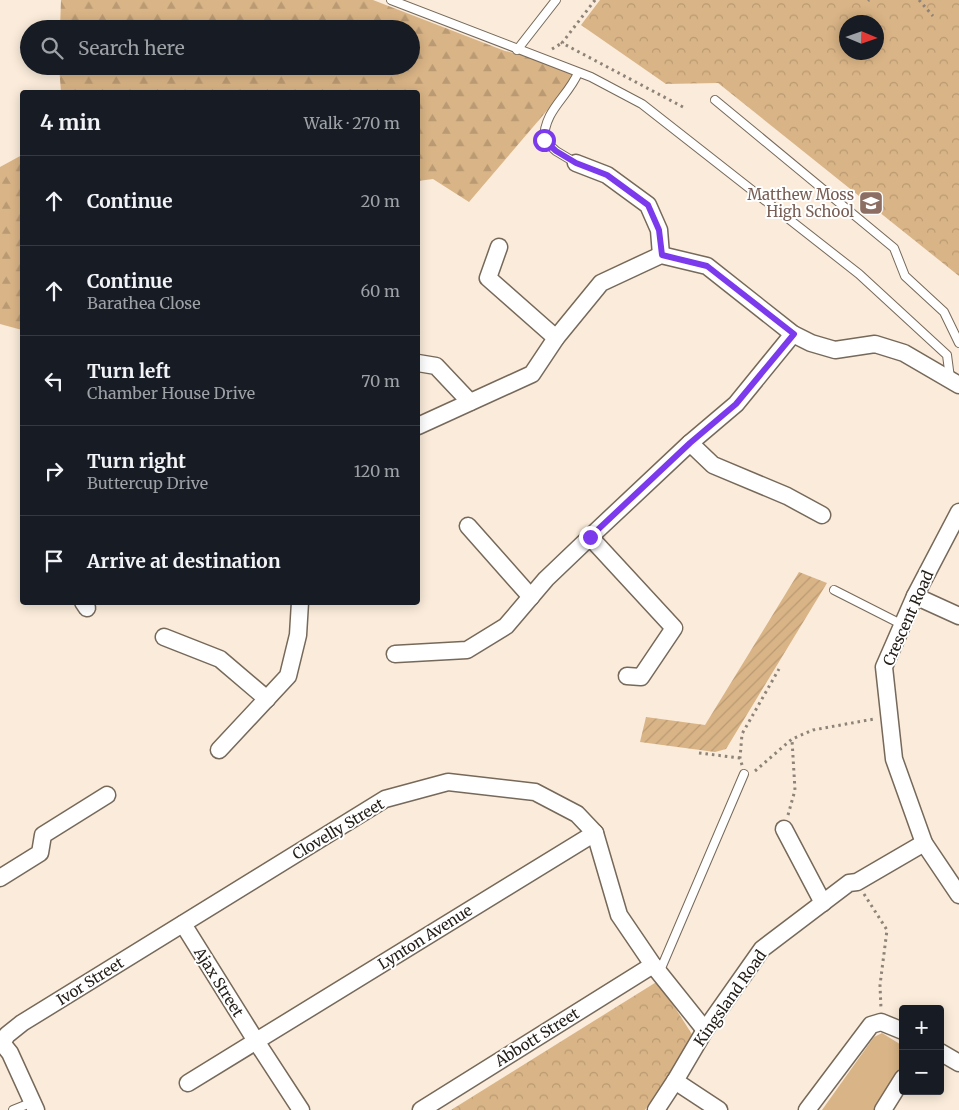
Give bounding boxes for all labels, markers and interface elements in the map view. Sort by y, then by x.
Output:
north arrow [839,15,884,60]
search box [20,20,420,75]
icon: search [38,34,66,62]
text: Search here [78,36,185,60]
text: 4 min [40,109,101,136]
text: Walk · 270 m [304,113,400,133]
route start [533,129,556,152]
place label: Matthew Moss High School [747,185,854,221]
icon: ahead [40,187,68,215]
text: Continue [87,189,173,213]
school or university icon: Matthew Moss High School [858,190,884,216]
text: 20 m [361,191,400,211]
text: Continue [87,269,173,293]
icon: ahead [40,277,68,305]
text: 60 m [360,281,400,301]
text: Barathea Close [87,293,201,313]
text: Turn left [87,359,171,383]
icon: left [40,367,68,395]
text: 70 m [361,371,400,391]
text: Chamber House Drive [87,383,255,403]
text: Turn right [87,449,186,473]
icon: right [40,457,68,485]
text: 120 m [354,461,400,481]
text: Buttercup Drive [87,473,208,493]
route end [579,526,602,549]
icon: arrive [40,547,68,575]
text: Arrive at destination [87,549,281,573]
street label: Crescent Road [879,567,937,669]
street label: Clovelly Street [289,794,387,864]
street label: Lynton Avenue [374,900,476,974]
street label: Ajax Street [190,943,248,1020]
street label: Kingsland Road [690,946,770,1050]
street label: Ivor Street [53,953,127,1009]
street label: Abbott Street [490,1003,583,1071]
map controls [899,1005,944,1095]
button: + [899,1005,944,1050]
button: − [899,1050,944,1095]

